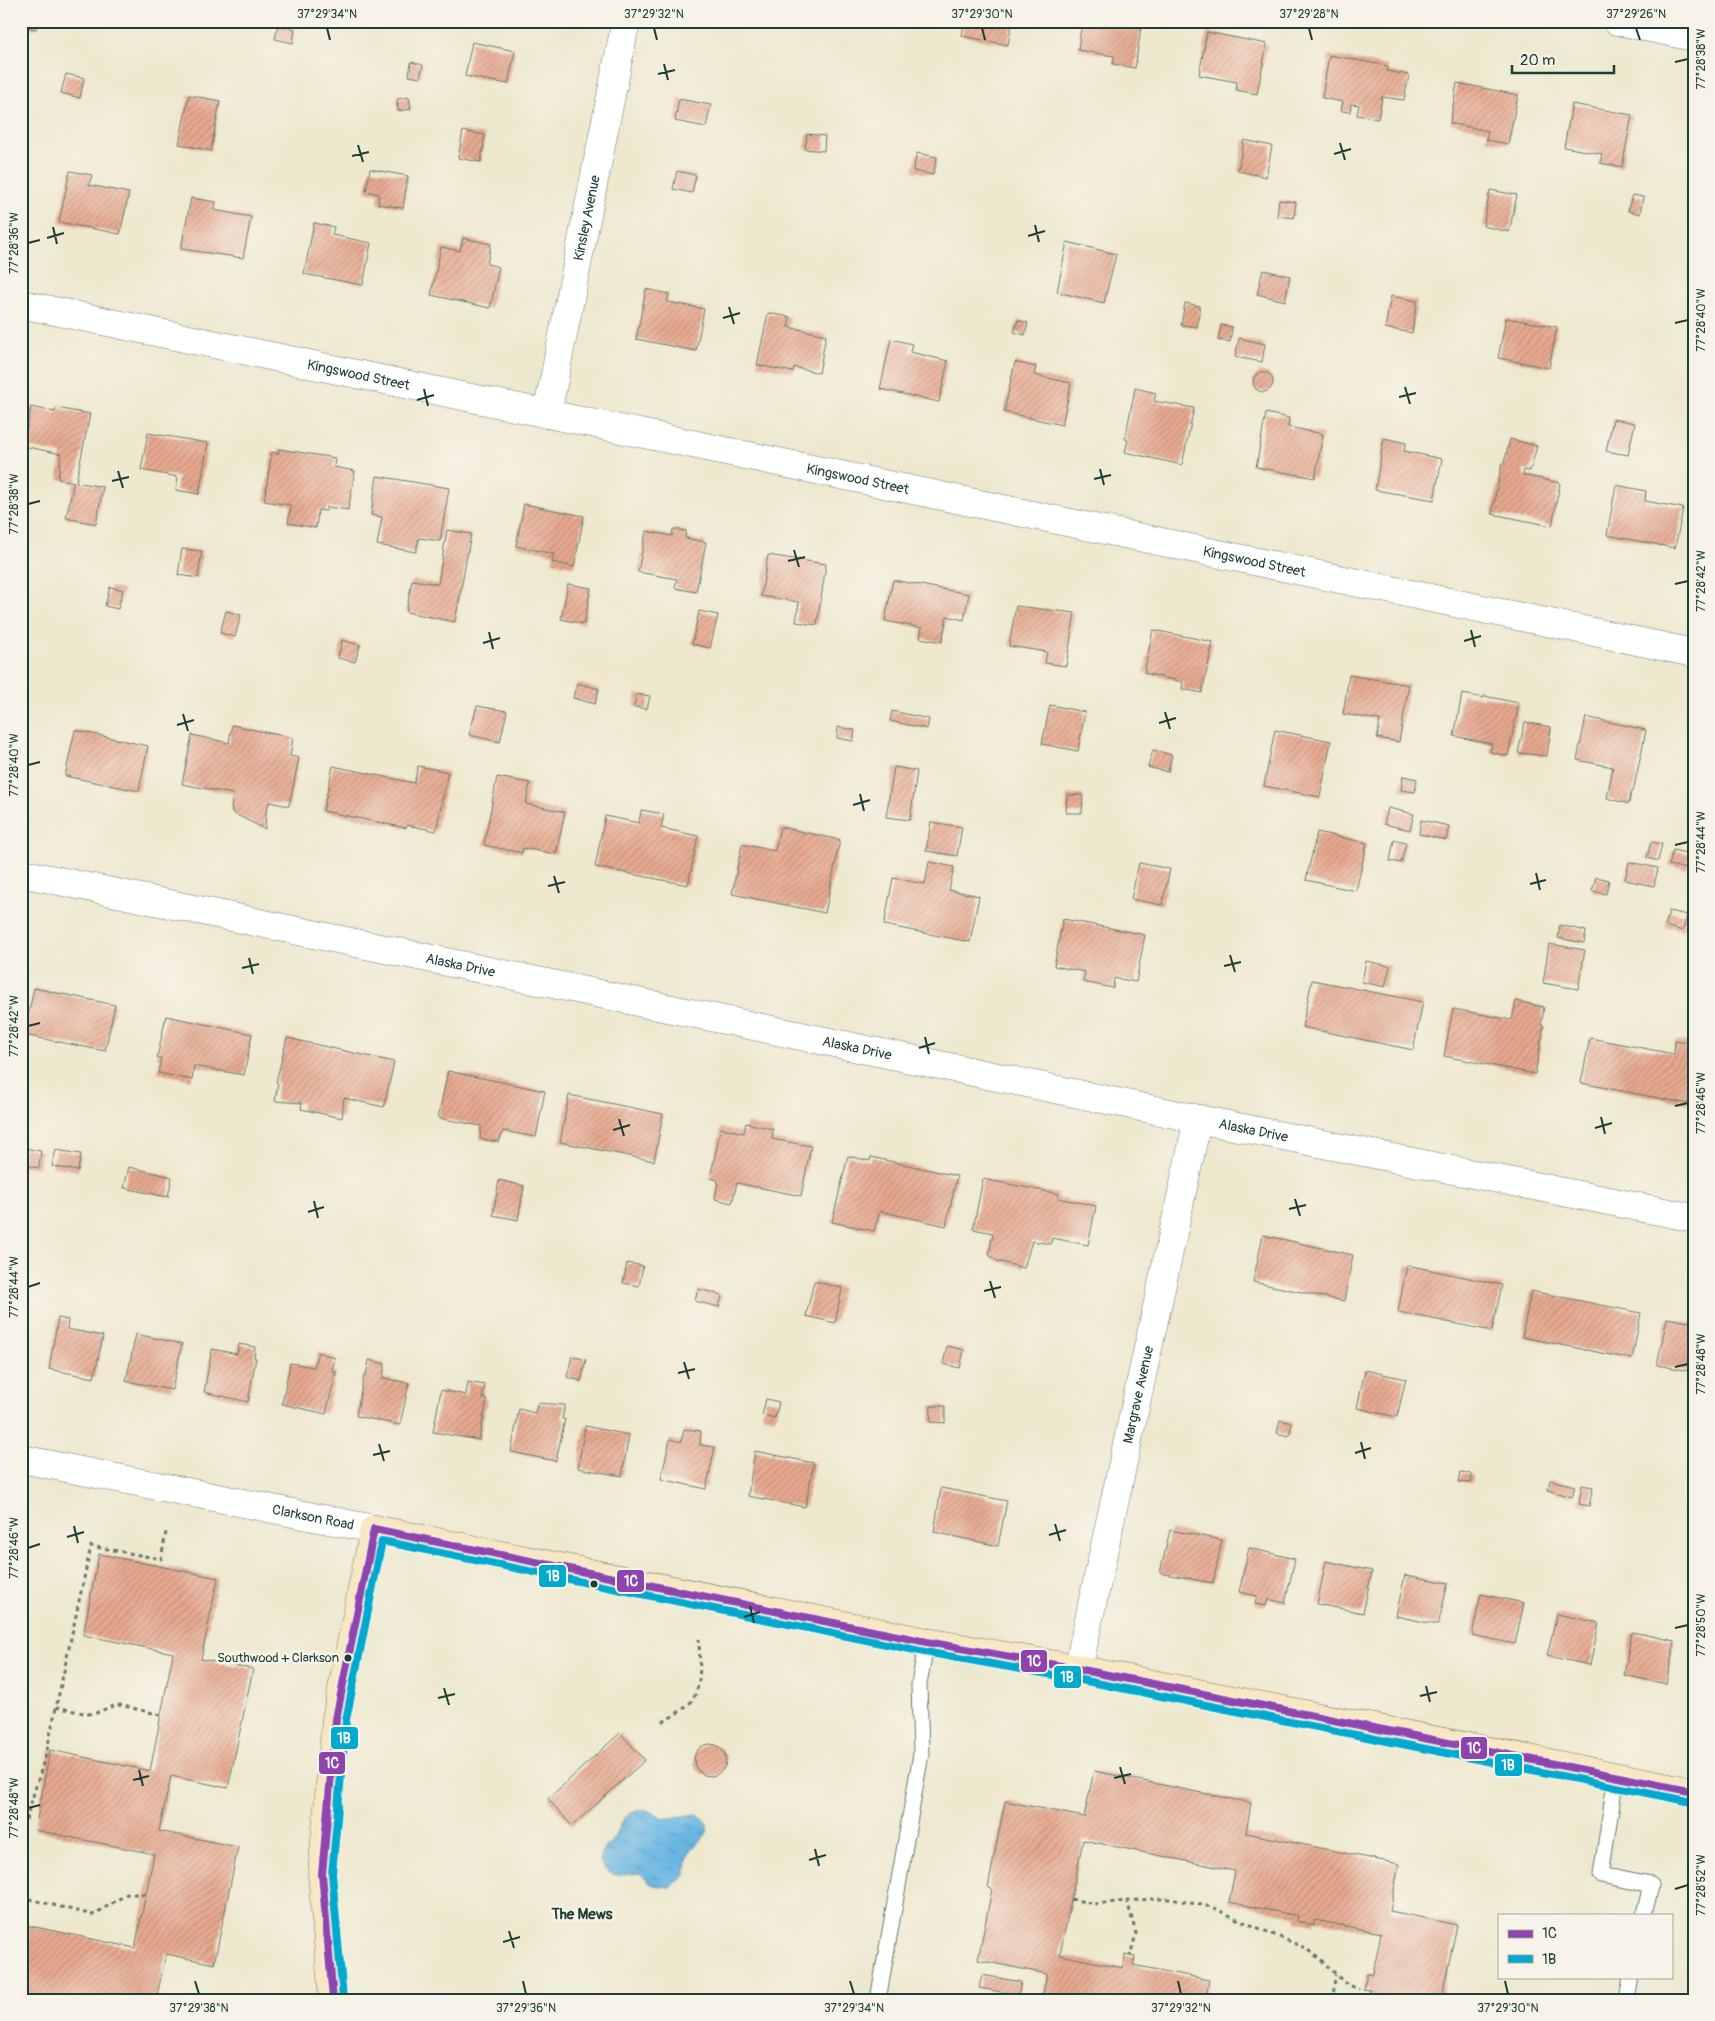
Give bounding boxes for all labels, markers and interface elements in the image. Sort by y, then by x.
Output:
text: 37°29'34"N [297,7,357,22]
text: 37°29'32"N [624,7,684,22]
text: 37°29'30"N [951,7,1013,22]
text: 37°29'28"N [1279,7,1339,22]
text: 37°29'26"N [1606,7,1666,22]
text: 77°28'38"W [1694,29,1709,89]
scale bar [1512,42,1615,74]
text: 20 m [1520,51,1555,70]
street label: Kinsley Avenue [569,173,603,262]
text: 77°28'36"W [7,212,22,274]
text: 77°28'40"W [1694,288,1709,352]
street label: Kingswood Street [306,355,412,394]
street label: Kingswood Street [805,460,911,498]
text: 77°28'38"W [7,474,22,534]
street label: Kingswood Street [1202,542,1308,580]
text: 77°28'42"W [1694,550,1709,612]
text: 77°28'40"W [7,733,22,797]
text: 77°28'44"W [1694,811,1709,873]
street label: Alaska Drive [424,949,497,980]
text: 77°28'42"W [7,995,22,1057]
street label: Alaska Drive [821,1032,893,1063]
text: 77°28'46"W [1694,1072,1709,1134]
street label: Alaska Drive [1217,1115,1290,1145]
text: 77°28'44"W [7,1256,22,1318]
text: 77°28'48"W [1694,1333,1709,1395]
street label: Margrave Avenue [1119,1344,1157,1445]
street label: Clarkson Road [271,1501,356,1533]
text: 77°28'46"W [7,1517,22,1579]
line badge: 1B [538,1564,567,1588]
text: 1B [546,1568,560,1585]
line badge: 1C [616,1569,645,1593]
text: 1C [624,1573,638,1590]
unlabelled marker [589,1579,599,1589]
text: 77°28'50"W [1694,1594,1709,1656]
line badge: 1C [1020,1649,1048,1673]
place label: Southwood + Clarkson [217,1650,339,1666]
marker: Southwood + Clarkson [343,1653,353,1663]
text: 1C [1027,1653,1041,1670]
line badge: 1B [1053,1665,1082,1689]
text: 1B [1060,1669,1074,1686]
line badge: 1B [330,1726,359,1750]
text: 1B [337,1730,351,1747]
line badge: 1C [1460,1736,1488,1760]
text: 1C [1467,1740,1481,1757]
line badge: 1C [318,1751,346,1775]
line badge: 1B [1494,1753,1523,1777]
text: 1C [325,1755,339,1772]
text: 1B [1501,1757,1515,1774]
text: 77°28'48"W [7,1777,22,1839]
text: 77°28'52"W [1694,1854,1709,1916]
district label: The Mews [550,1905,613,1924]
legend [1498,1914,1672,1978]
text: 1C [1542,1924,1557,1943]
text: 1B [1542,1950,1556,1969]
text: 37°29'38"N [169,2001,229,2016]
text: 37°29'36"N [496,2001,556,2016]
text: 37°29'34"N [824,2001,884,2016]
text: 37°29'32"N [1151,2001,1211,2016]
text: 37°29'30"N [1477,2001,1539,2016]

